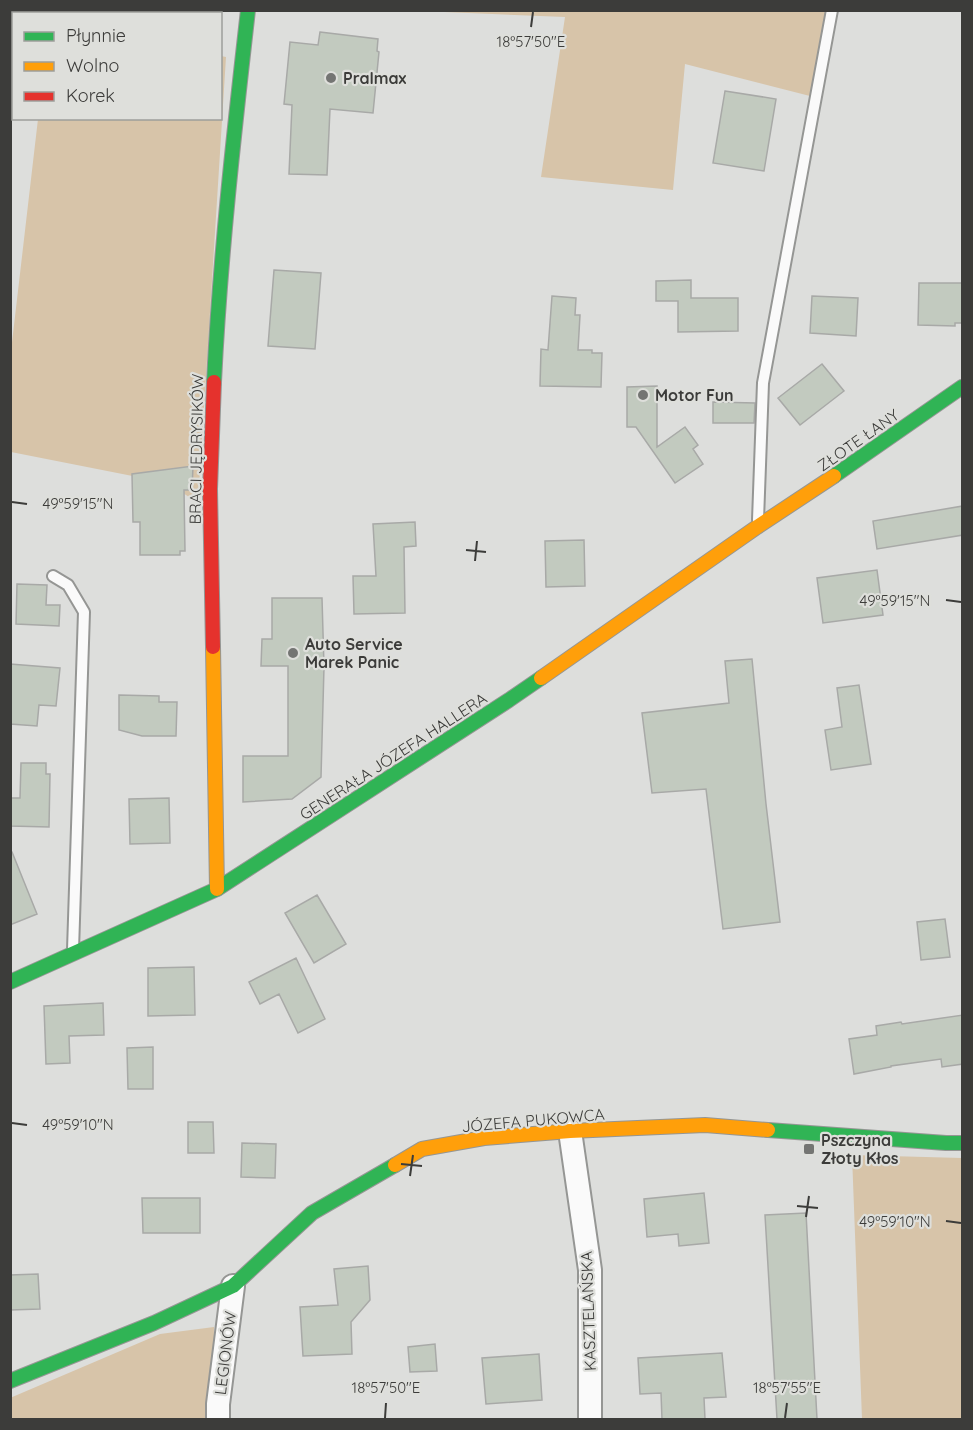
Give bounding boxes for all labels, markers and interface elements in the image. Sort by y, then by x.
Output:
legend [12,12,222,120]
text: Płynnie [66,24,126,47]
text: 18°57'50"E [497,32,565,51]
text: Wolno [66,54,119,77]
place label: Pralmax [343,68,407,88]
marker: Pralmax [324,71,338,85]
text: Korek [66,84,115,107]
street label: BRACI JĘDRYSIKÓW [185,374,207,524]
place label: Motor Fun [655,385,734,405]
marker: Motor Fun [636,388,650,402]
street label: ZŁOTE ŁANY [813,405,903,475]
text: 49°59'15"N [43,494,113,513]
text: 49°59'15"N [860,591,930,610]
place label: Auto Service Marek Panic [305,634,403,672]
marker: Auto Service Marek Panic [286,646,300,660]
street label: GENERAŁA JÓZEFA HALLERA [296,688,490,824]
street label: JÓZEFA PUKOWCA [461,1104,605,1136]
text: 49°59'10"N [42,1115,114,1134]
place label: Pszczyna Złoty Kłos [821,1130,899,1168]
marker: Pszczyna Złoty Kłos [802,1142,816,1156]
text: 49°59'10"N [859,1212,931,1231]
street label: KASZTELAŃSKA [576,1251,600,1371]
street label: LEGIONÓW [210,1310,240,1396]
text: 18°57'50"E [352,1378,420,1397]
text: 18°57'55"E [753,1378,821,1397]

